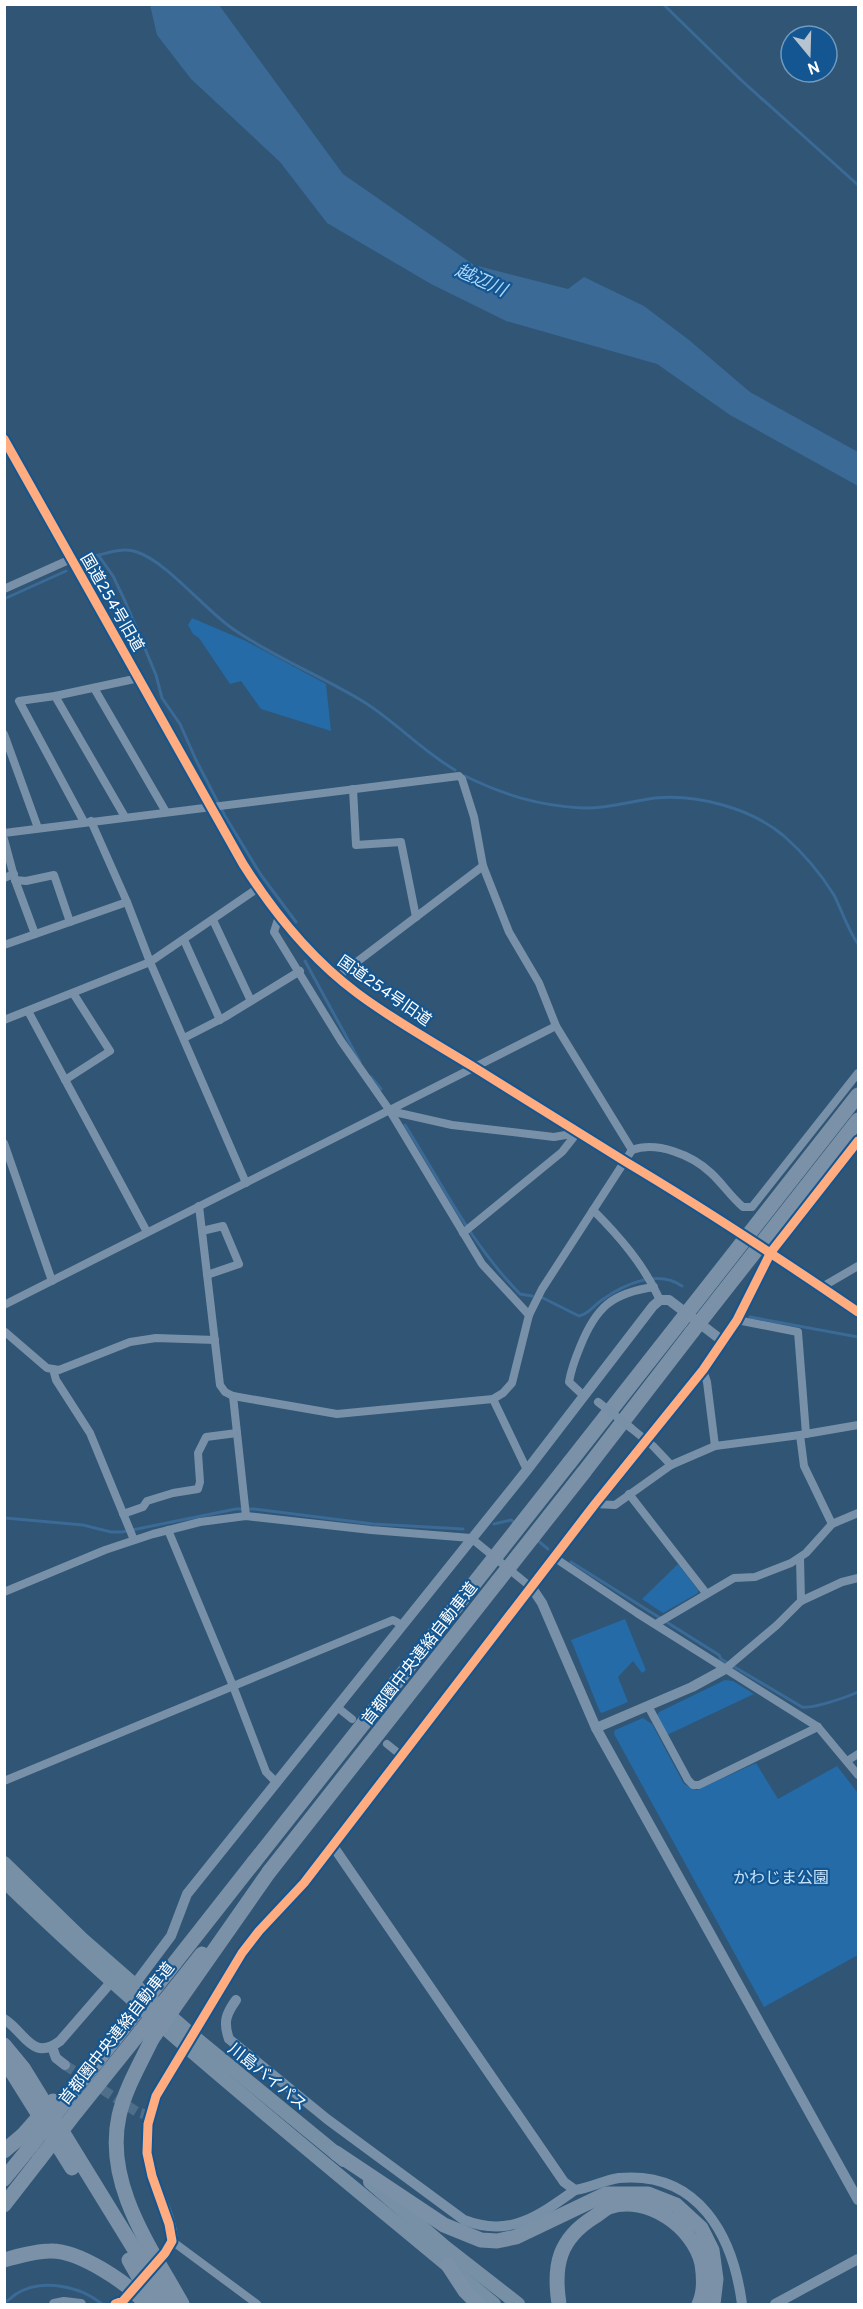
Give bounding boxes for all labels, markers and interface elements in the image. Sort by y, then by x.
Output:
north arrow [779,24,839,84]
text: N [805,55,822,78]
water label: 越辺川 [451,260,512,304]
street label: 国道254号旧道 [75,550,147,656]
street label: 国道254号旧道 [333,952,435,1031]
street label: 首都圏中央連絡自動車道 [359,1579,483,1730]
park label: かわじま公園 [733,1869,829,1889]
street label: 首都圏中央連絡自動車道 [56,1959,180,2110]
street label: 川島バイパス [223,2040,310,2115]

